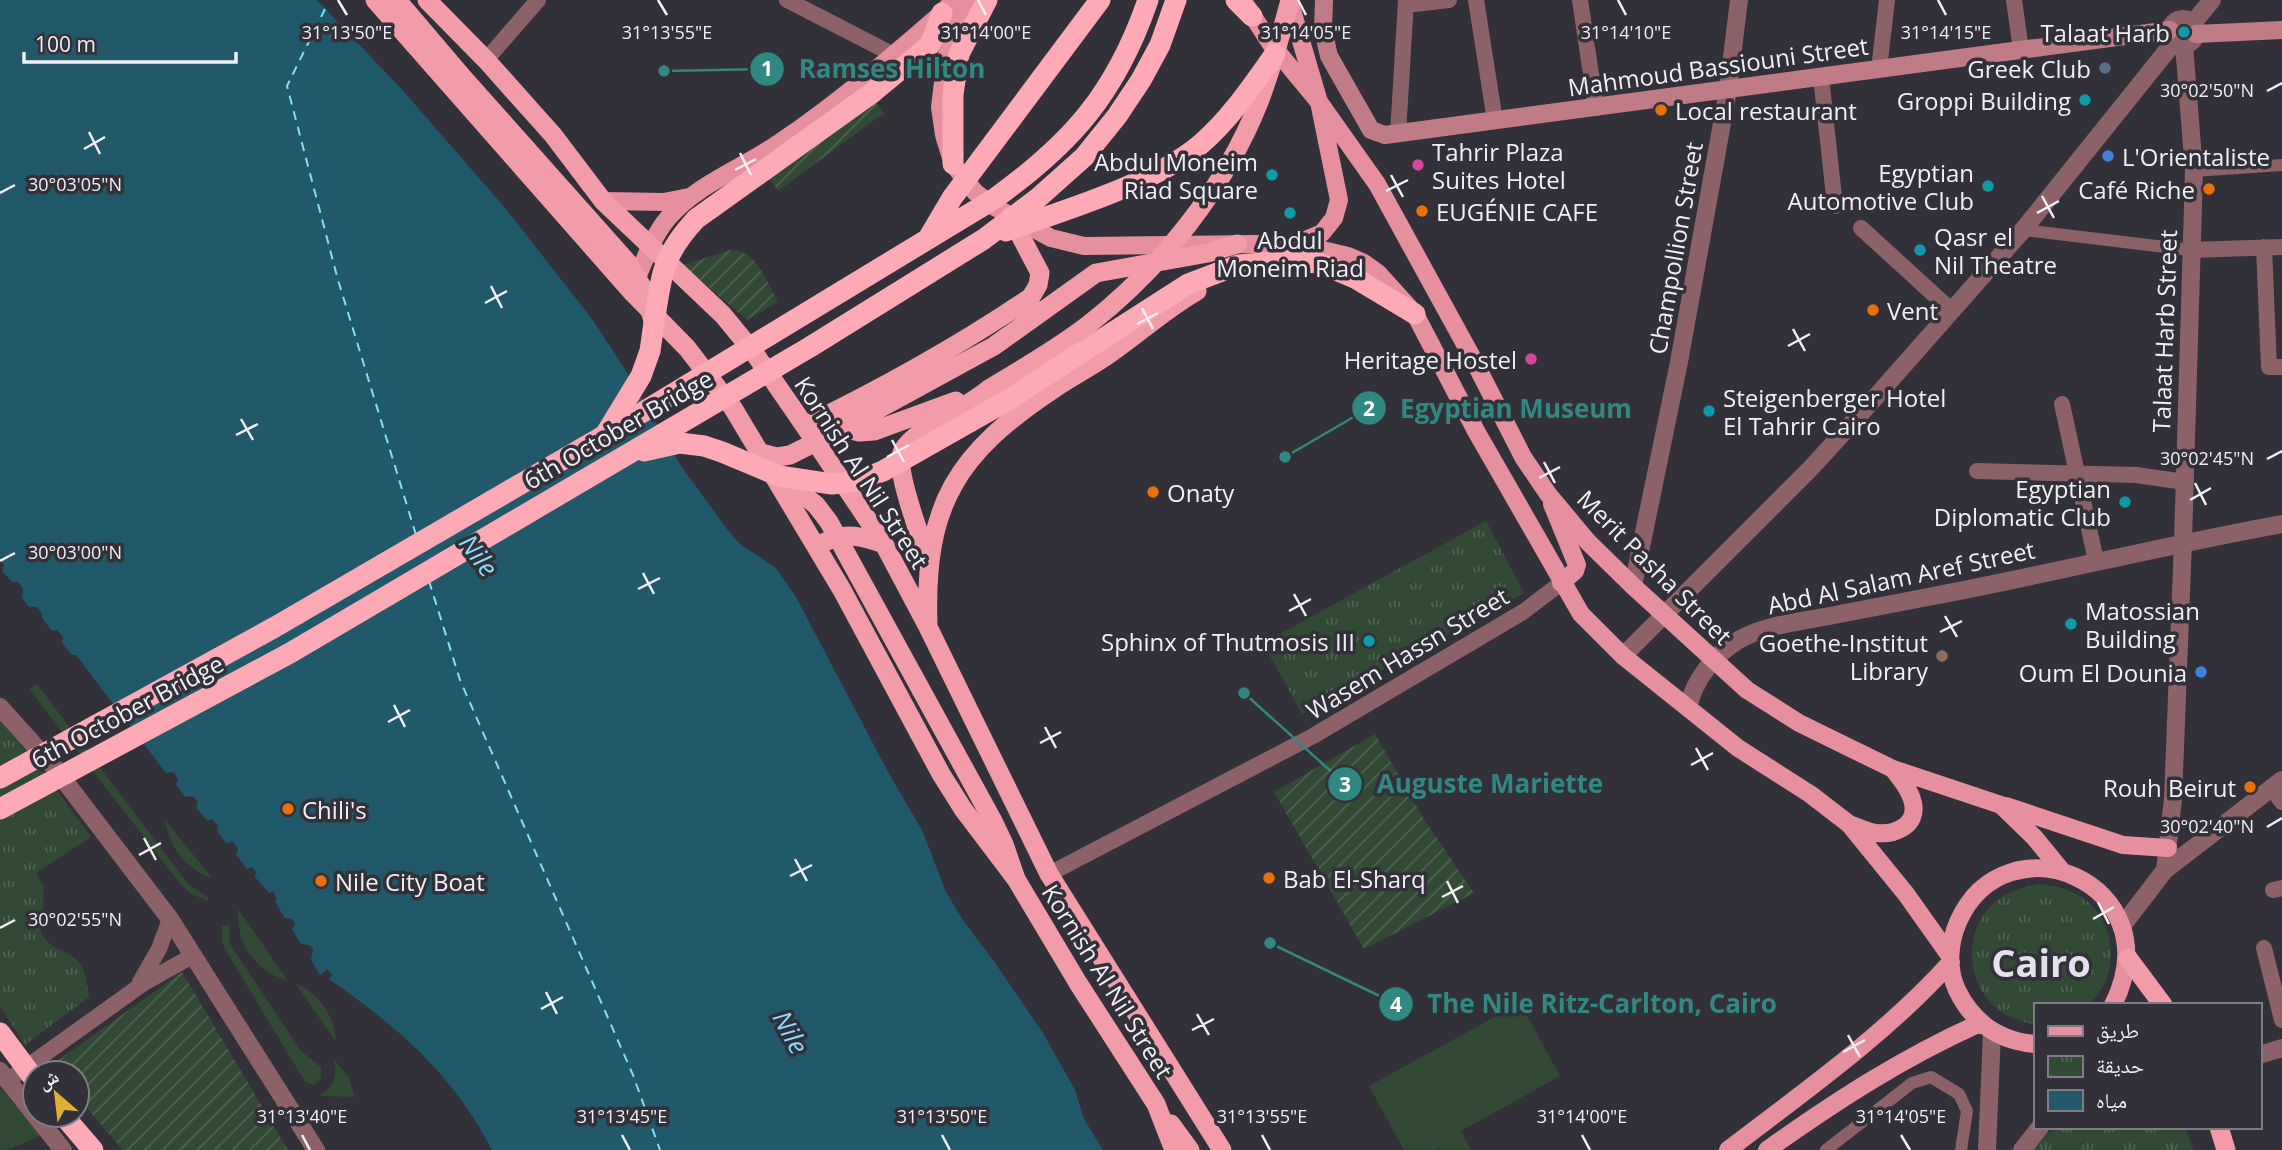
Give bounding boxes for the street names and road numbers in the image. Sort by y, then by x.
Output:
street label: Mahmoud Bassiouni Street [1566,29,1870,103]
street label: Champollion Street [1640,139,1710,357]
street label: Talaat Harb Street [2144,229,2184,433]
street label: 6th October Bridge [517,361,719,497]
street label: Kornish Al Nil Street [787,369,937,575]
street label: Merit Pasha Street [1570,482,1740,652]
street label: Abd Al Salam Aref Street [1764,533,2038,621]
street label: Wasem Hassn Street [1300,579,1514,727]
street label: 6th October Bridge [25,646,229,776]
street label: Kornish Al Nil Street [1035,878,1181,1084]

